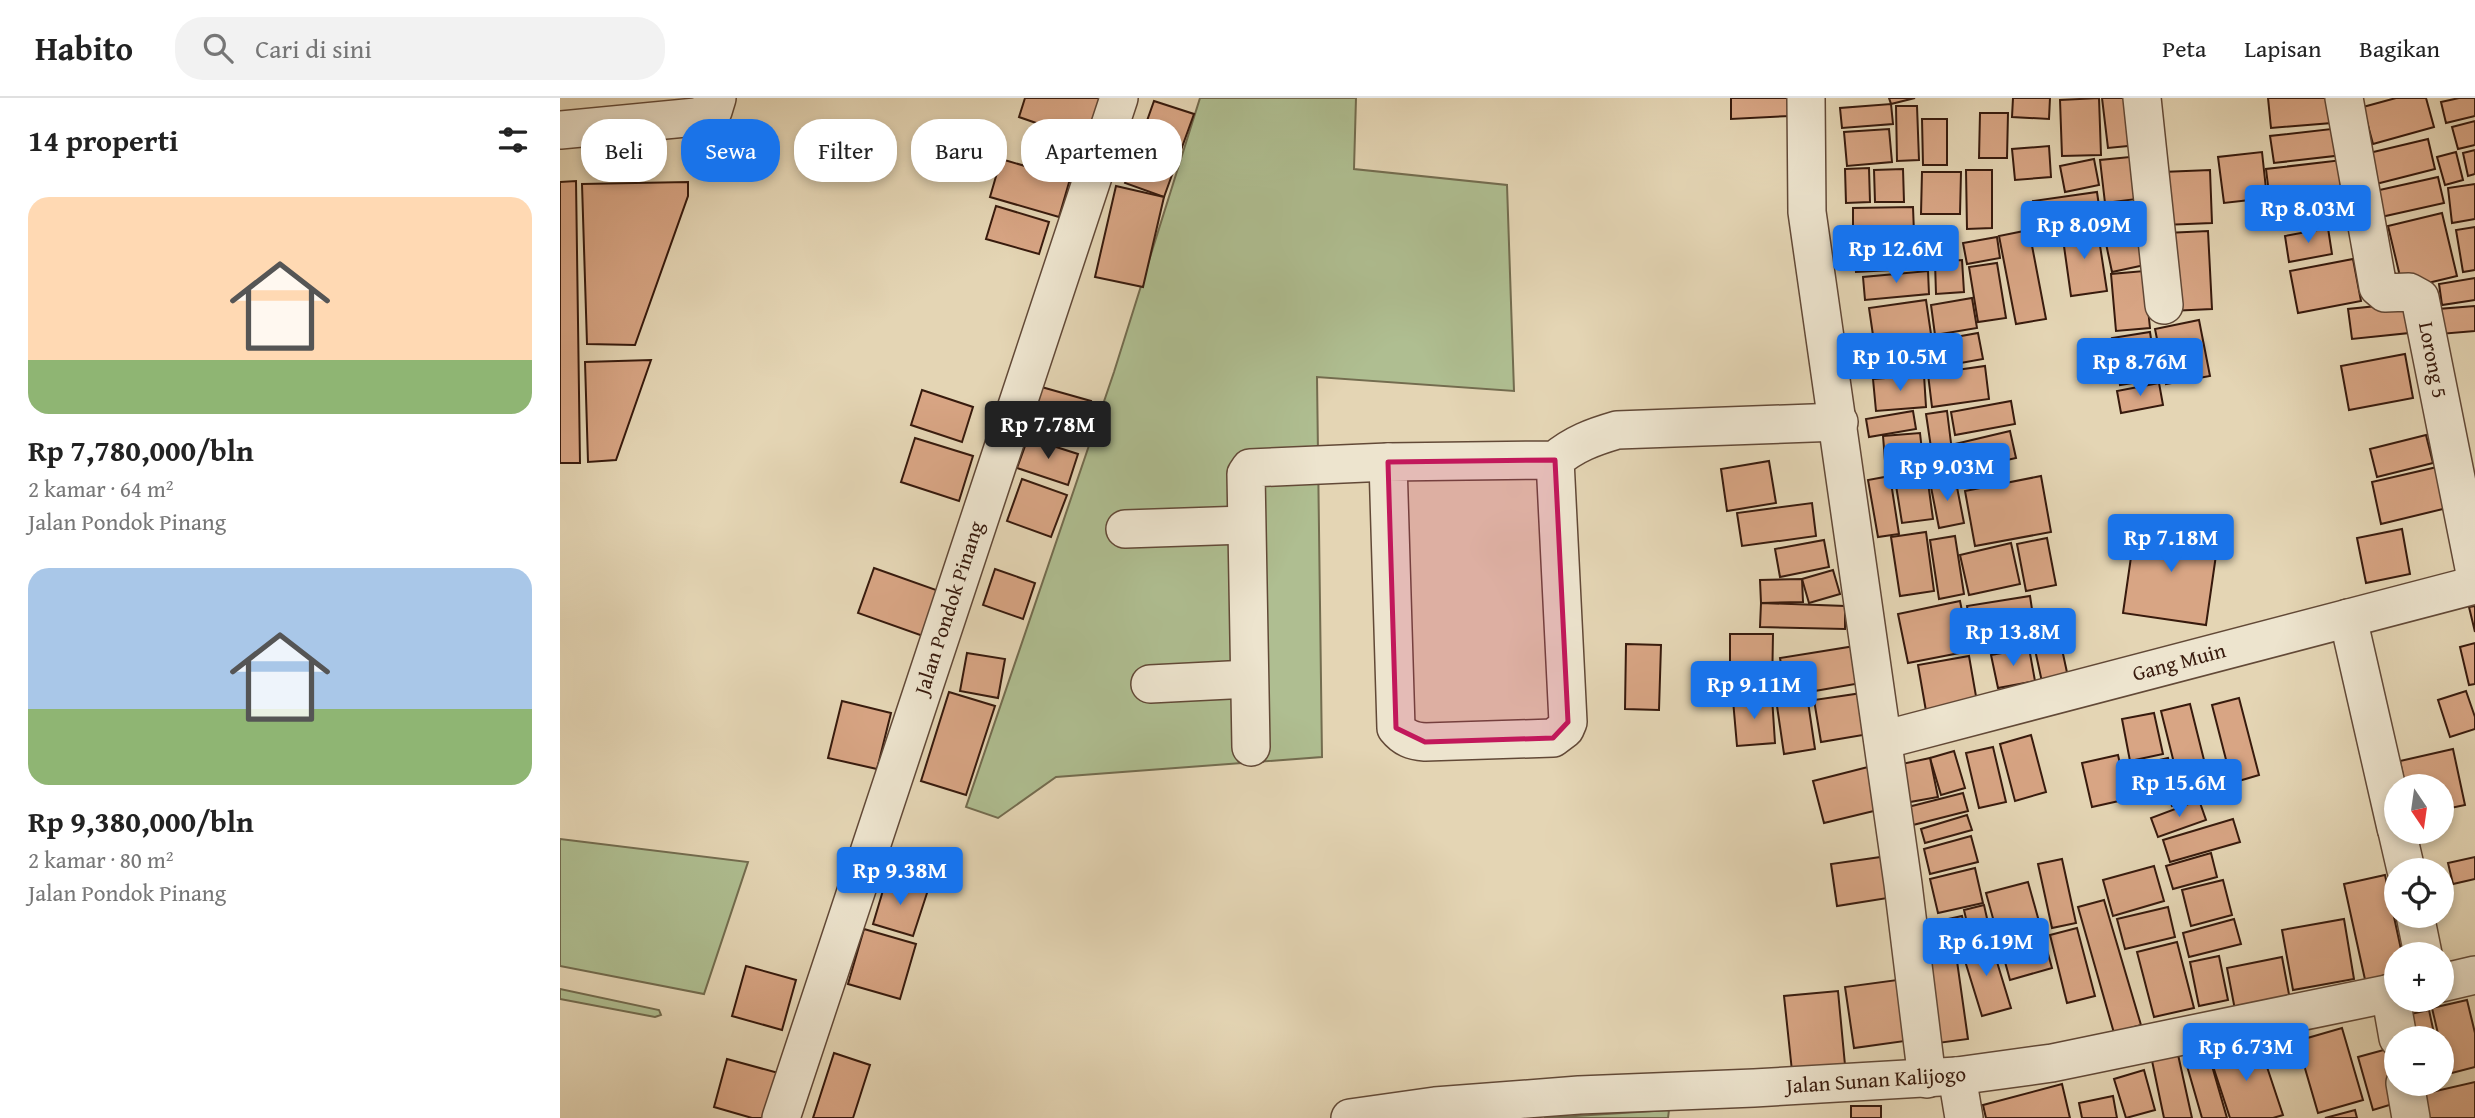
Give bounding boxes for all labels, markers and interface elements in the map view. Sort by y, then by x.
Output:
search box [175,17,665,80]
text: Habito [35,24,133,72]
icon: search [199,29,237,67]
text: Cari di sini [255,29,372,68]
text: Peta [2162,31,2206,66]
text: Lapisan [2244,31,2321,66]
text: Bagikan [2359,31,2440,66]
text: 14 properti [28,118,178,162]
chip: Beli [581,119,667,182]
chip: Sewa [681,119,780,182]
chip: Filter [794,119,897,182]
chip: Baru [911,119,1007,182]
chip: Apartemen [1021,119,1182,182]
icon: filters [494,121,532,159]
pin: Rp 8.03M [2236,186,2380,245]
text: Rp 8.03M [2261,191,2355,224]
pin: Rp 8.09M [2012,202,2156,261]
text: Rp 8.09M [2037,207,2131,240]
pin: Rp 12.6M [1824,226,1968,285]
text: Rp 12.6M [1849,231,1943,264]
icon: home [217,243,343,369]
street label: Lorong 5 [2411,319,2456,401]
pin: Rp 10.5M [1828,334,1972,393]
pin: Rp 8.76M [2068,338,2212,398]
text: Rp 10.5M [1853,339,1947,372]
text: Rp 8.76M [2093,344,2187,377]
pin: Rp 7.78M [976,402,1120,461]
text: Rp 7.78M [1001,407,1095,440]
text: Rp 7,780,000/bln [28,428,254,472]
pin: Rp 9.03M [1875,444,2019,503]
text: Rp 9.03M [1900,449,1994,482]
text: 2 kamar · 64 m² [28,472,174,505]
text: Jalan Pondok Pinang [28,505,226,538]
pin: Rp 7.18M [2099,514,2243,574]
street label: Jalan Pondok Pinang [905,516,991,702]
text: Rp 7.18M [2124,520,2218,553]
pin: Rp 13.8M [1941,608,2085,668]
icon: home [217,614,343,740]
text: Rp 13.8M [1966,614,2060,647]
street label: Gang Muin [2129,634,2229,689]
pin: Rp 9.11M [1682,662,1826,721]
text: Rp 9.11M [1707,667,1801,700]
pin: Rp 15.6M [2107,760,2251,819]
text: Rp 15.6M [2132,765,2226,798]
north arrow [2384,774,2454,844]
map controls [2384,774,2454,1096]
text: Rp 9,380,000/bln [28,799,254,843]
text: 2 kamar · 80 m² [28,843,174,876]
pin: Rp 9.38M [828,848,972,907]
text: Rp 9.38M [853,853,947,886]
button: locate [2384,858,2454,928]
text: Jalan Pondok Pinang [28,876,226,909]
pin: Rp 6.19M [1914,918,2058,978]
text: Rp 6.19M [1939,924,2033,957]
button: + [2384,942,2454,1012]
pin: Rp 6.73M [2174,1024,2318,1083]
button: − [2384,1026,2454,1096]
text: Rp 6.73M [2199,1029,2293,1062]
street label: Jalan Sunan Kalijogo [1782,1058,1967,1101]

